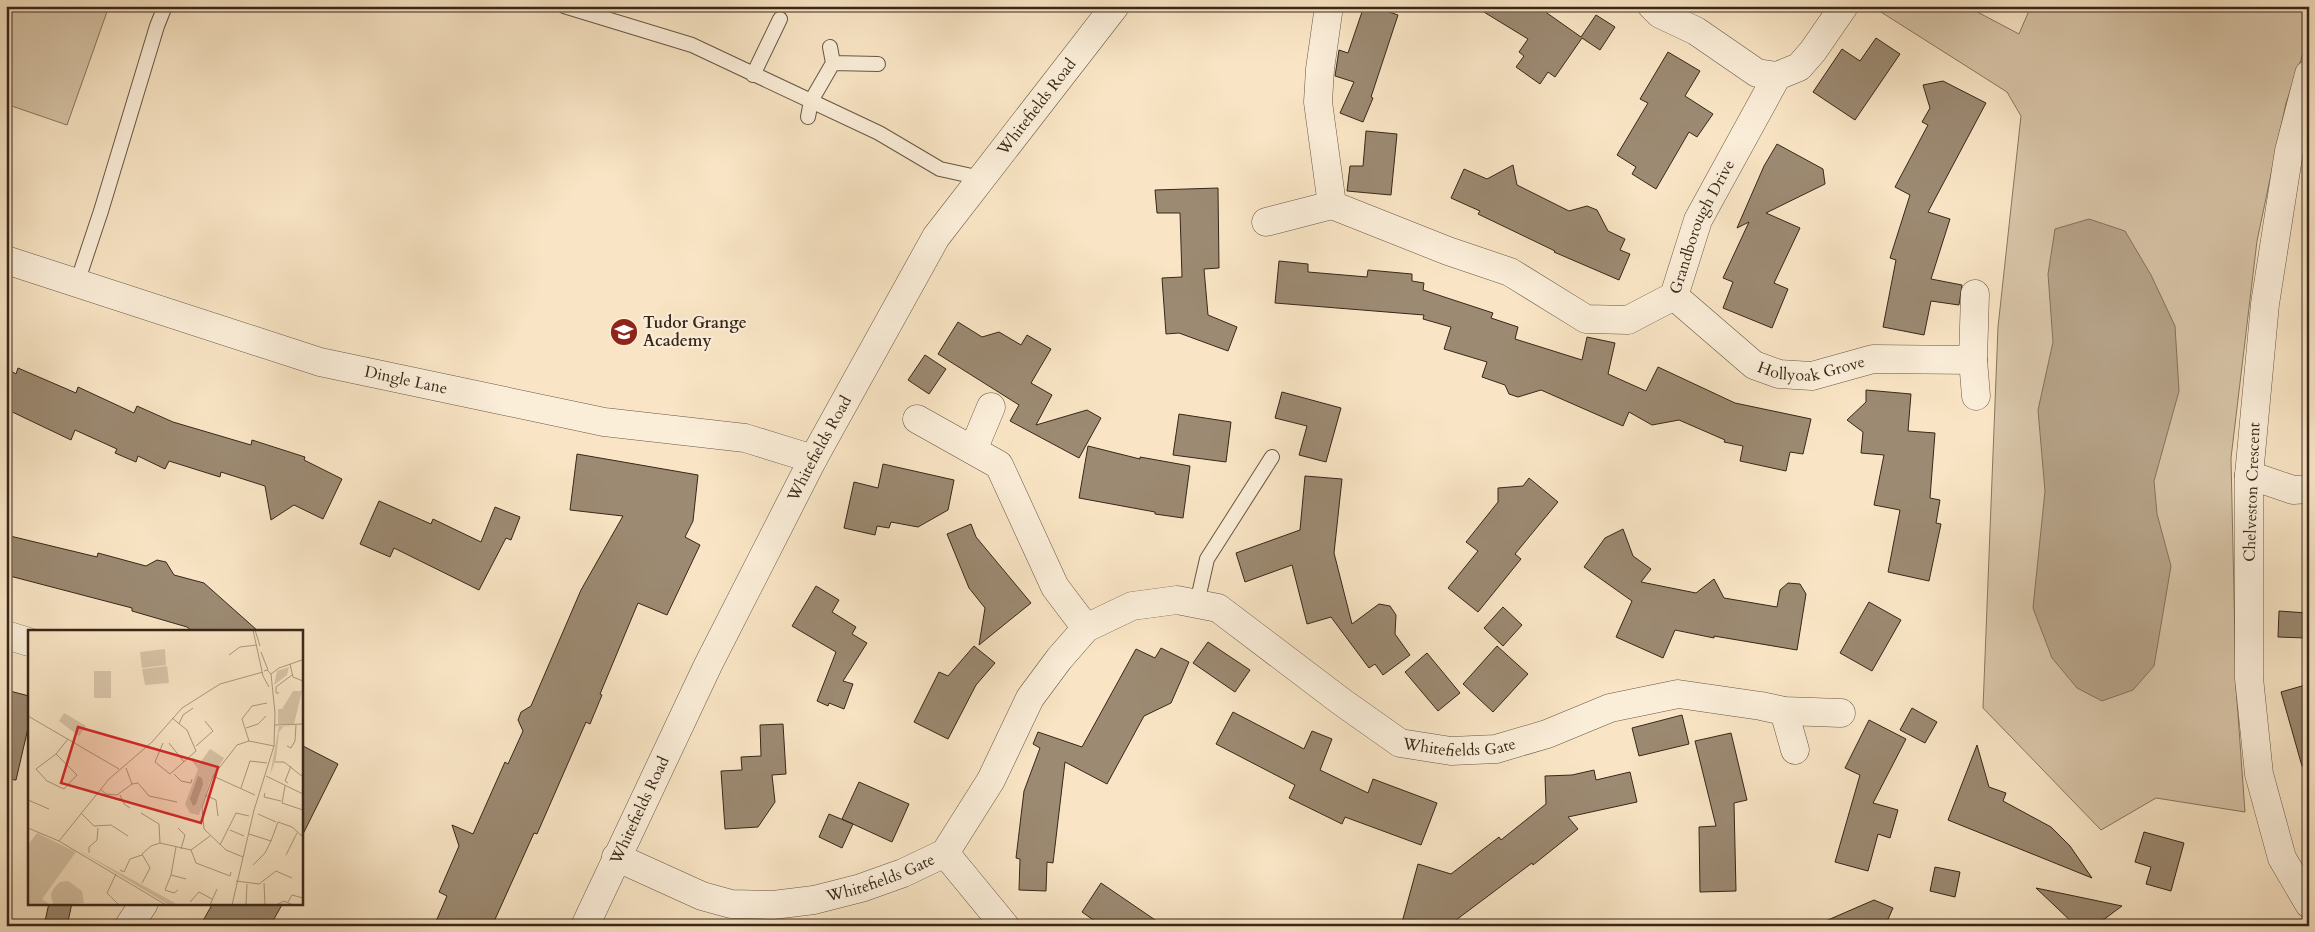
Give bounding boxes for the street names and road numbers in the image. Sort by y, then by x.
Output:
street label: Whitefields Road [992,54,1082,161]
street label: Grandborough Drive [1664,156,1740,297]
street label: Hollyoak Grove [1755,351,1867,387]
street label: Dingle Lane [363,361,449,400]
street label: Whitefields Road [782,391,857,506]
street label: Chelveston Crescent [2239,422,2265,562]
street label: Whitefields Gate [1400,732,1518,762]
street label: Whitefields Road [604,752,675,869]
street label: Whitefields Gate [823,848,938,908]

